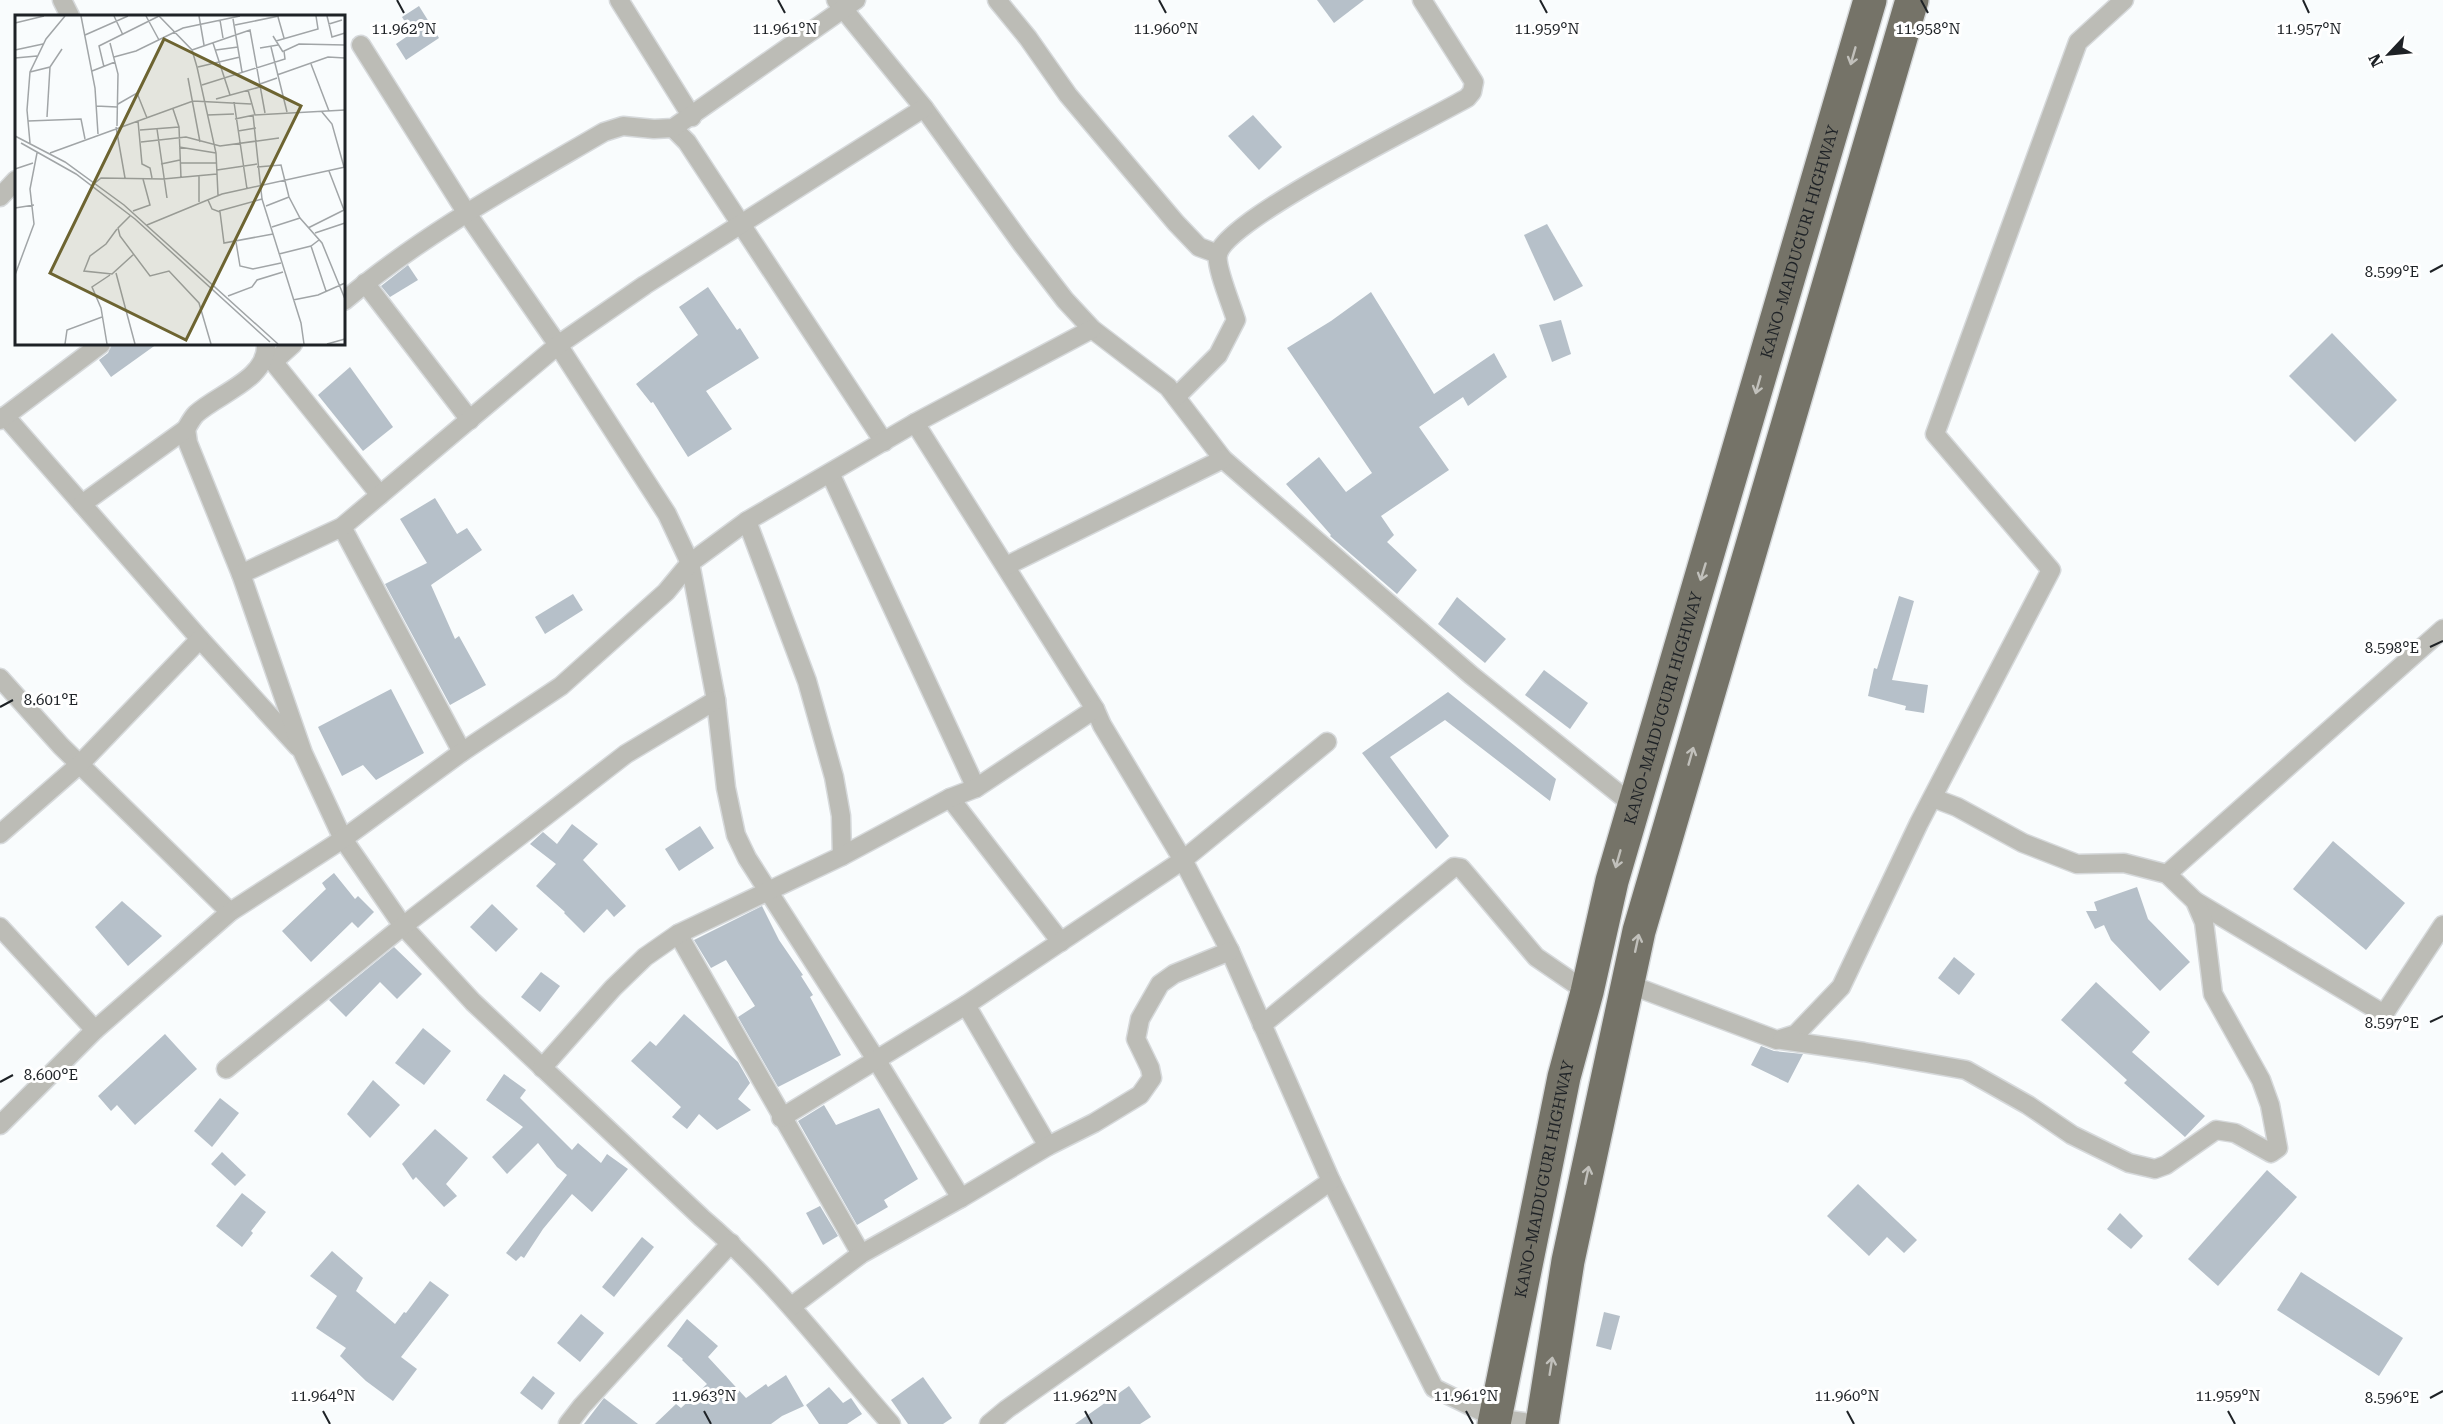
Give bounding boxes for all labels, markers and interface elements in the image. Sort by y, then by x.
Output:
inset map [15,15,345,345]
text: 11.962°N [371,20,437,38]
text: 11.961°N [752,20,818,38]
text: 11.960°N [1133,20,1199,38]
text: 11.959°N [1514,20,1580,38]
text: 11.958°N [1895,20,1961,38]
text: 11.957°N [2276,20,2342,38]
north arrow [2359,24,2419,84]
one-way arrow [1847,46,1858,65]
text: N [2365,51,2387,70]
street label: KANO-MAIDUGURI HIGHWAY [1757,123,1843,361]
text: 8.599°E [2365,263,2419,281]
one-way arrow [1752,375,1763,394]
one-way arrow [1697,562,1708,581]
street label: KANO-MAIDUGURI HIGHWAY [1620,589,1706,827]
text: 8.598°E [2365,639,2419,657]
text: 8.601°E [24,691,78,709]
one-way arrow [1686,747,1697,766]
one-way arrow [1612,849,1623,868]
one-way arrow [1632,934,1643,953]
text: 8.597°E [2365,1014,2419,1032]
street label: KANO-MAIDUGURI HIGHWAY [1511,1058,1578,1299]
text: 8.600°E [24,1066,78,1084]
one-way arrow [1582,1165,1593,1185]
one-way arrow [1546,1357,1557,1377]
text: 11.964°N [290,1387,356,1405]
text: 11.963°N [671,1387,737,1405]
text: 11.962°N [1052,1387,1118,1405]
text: 11.961°N [1433,1387,1499,1405]
text: 11.960°N [1814,1387,1880,1405]
text: 11.959°N [2195,1387,2261,1405]
text: 8.596°E [2365,1389,2419,1407]

